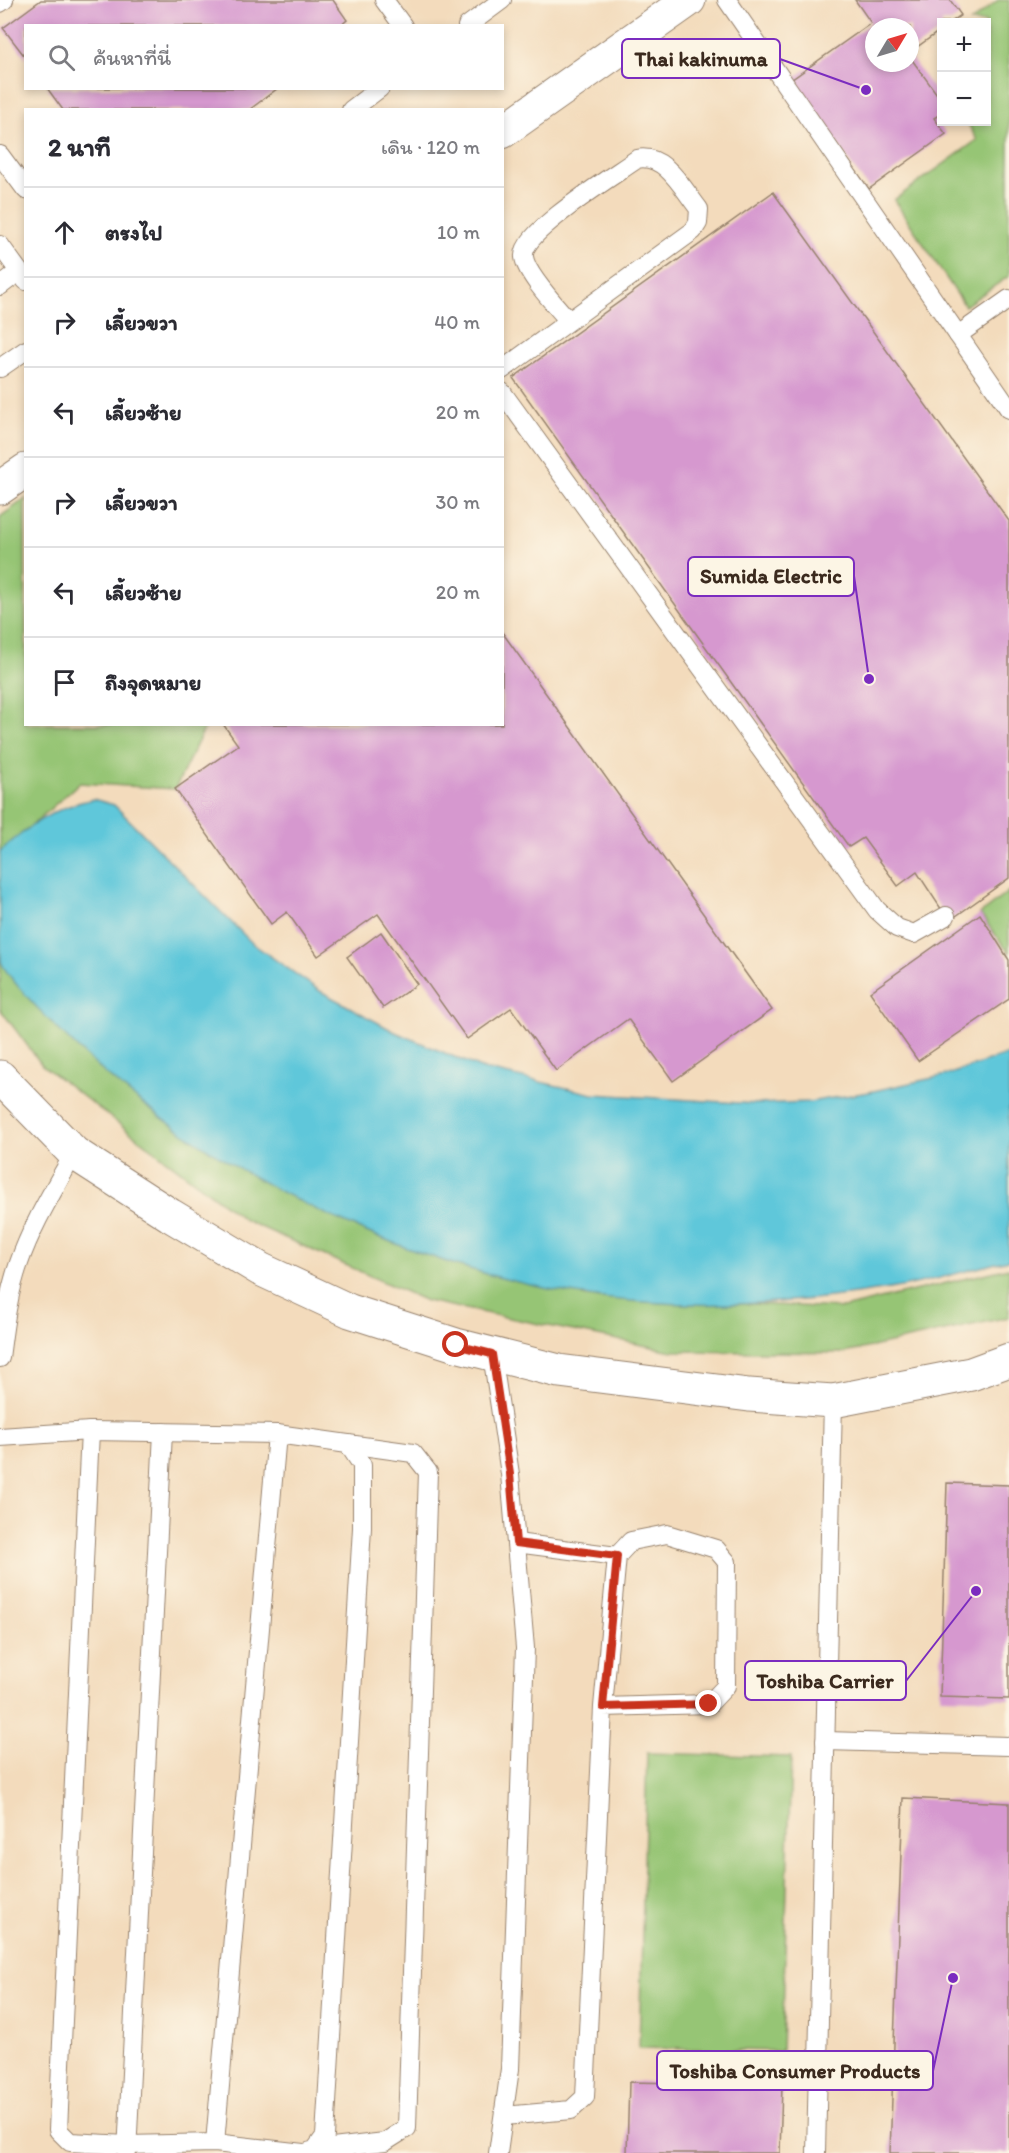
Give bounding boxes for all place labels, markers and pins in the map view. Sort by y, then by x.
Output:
callout: Thai kakinuma [622,39,780,78]
callout: Sumida Electric [688,557,854,596]
callout: Toshiba Carrier [745,1661,906,1700]
callout: Toshiba Consumer Products [657,2051,933,2090]

